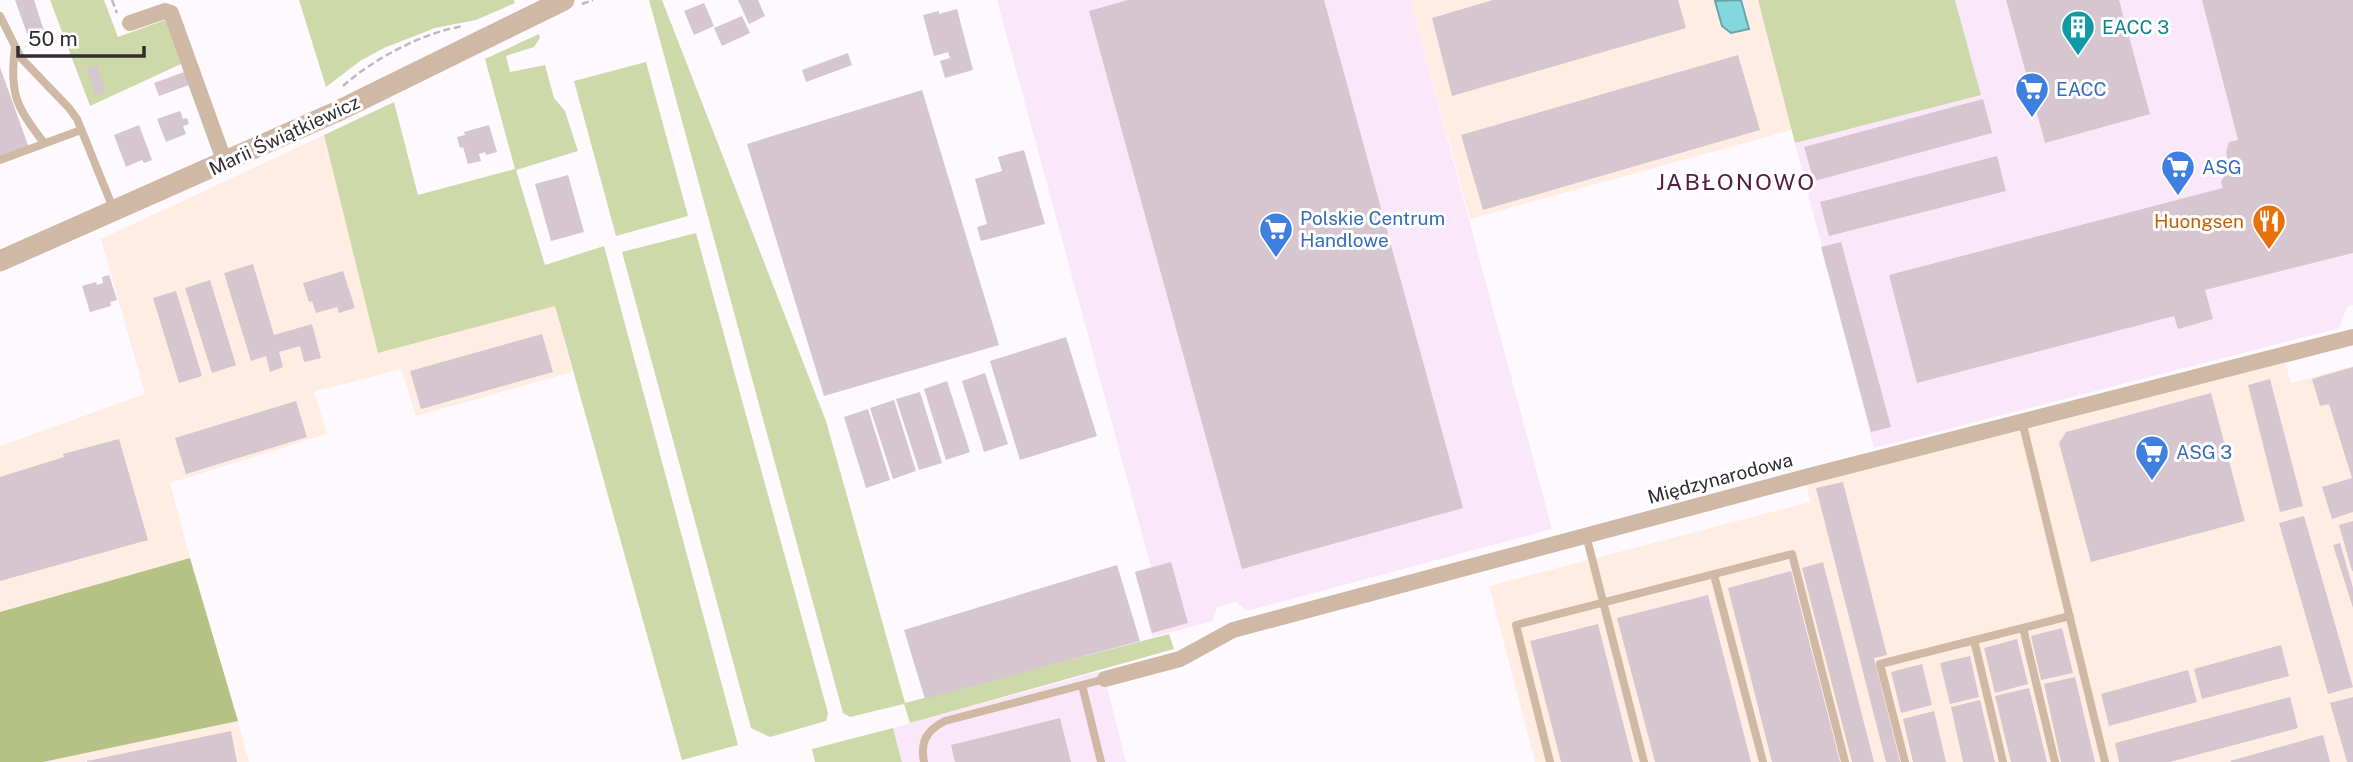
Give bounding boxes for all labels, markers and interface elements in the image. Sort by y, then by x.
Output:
building icon: EACC 3 [2059,8,2097,57]
scale bar [18,14,144,58]
place label: EACC 3 [2102,16,2169,38]
text: 50 m [28,26,78,51]
supermarket icon: EACC [2013,70,2051,119]
place label: EACC [2056,78,2107,100]
street label: Marii Świątkiewicz [205,90,363,180]
supermarket icon: ASG [2159,148,2197,197]
place label: ASG [2202,156,2242,178]
district label: JABŁONOWO [1656,168,1816,195]
restaurant icon: Huongsen [2250,202,2288,251]
place label: Polskie Centrum Handlowe [1300,207,1445,251]
supermarket icon: Polskie Centrum Handlowe [1257,210,1295,259]
place label: Huongsen [2154,210,2244,232]
supermarket icon: ASG 3 [2133,433,2171,482]
place label: ASG 3 [2176,441,2232,463]
street label: Międzynarodowa [1645,448,1795,508]

